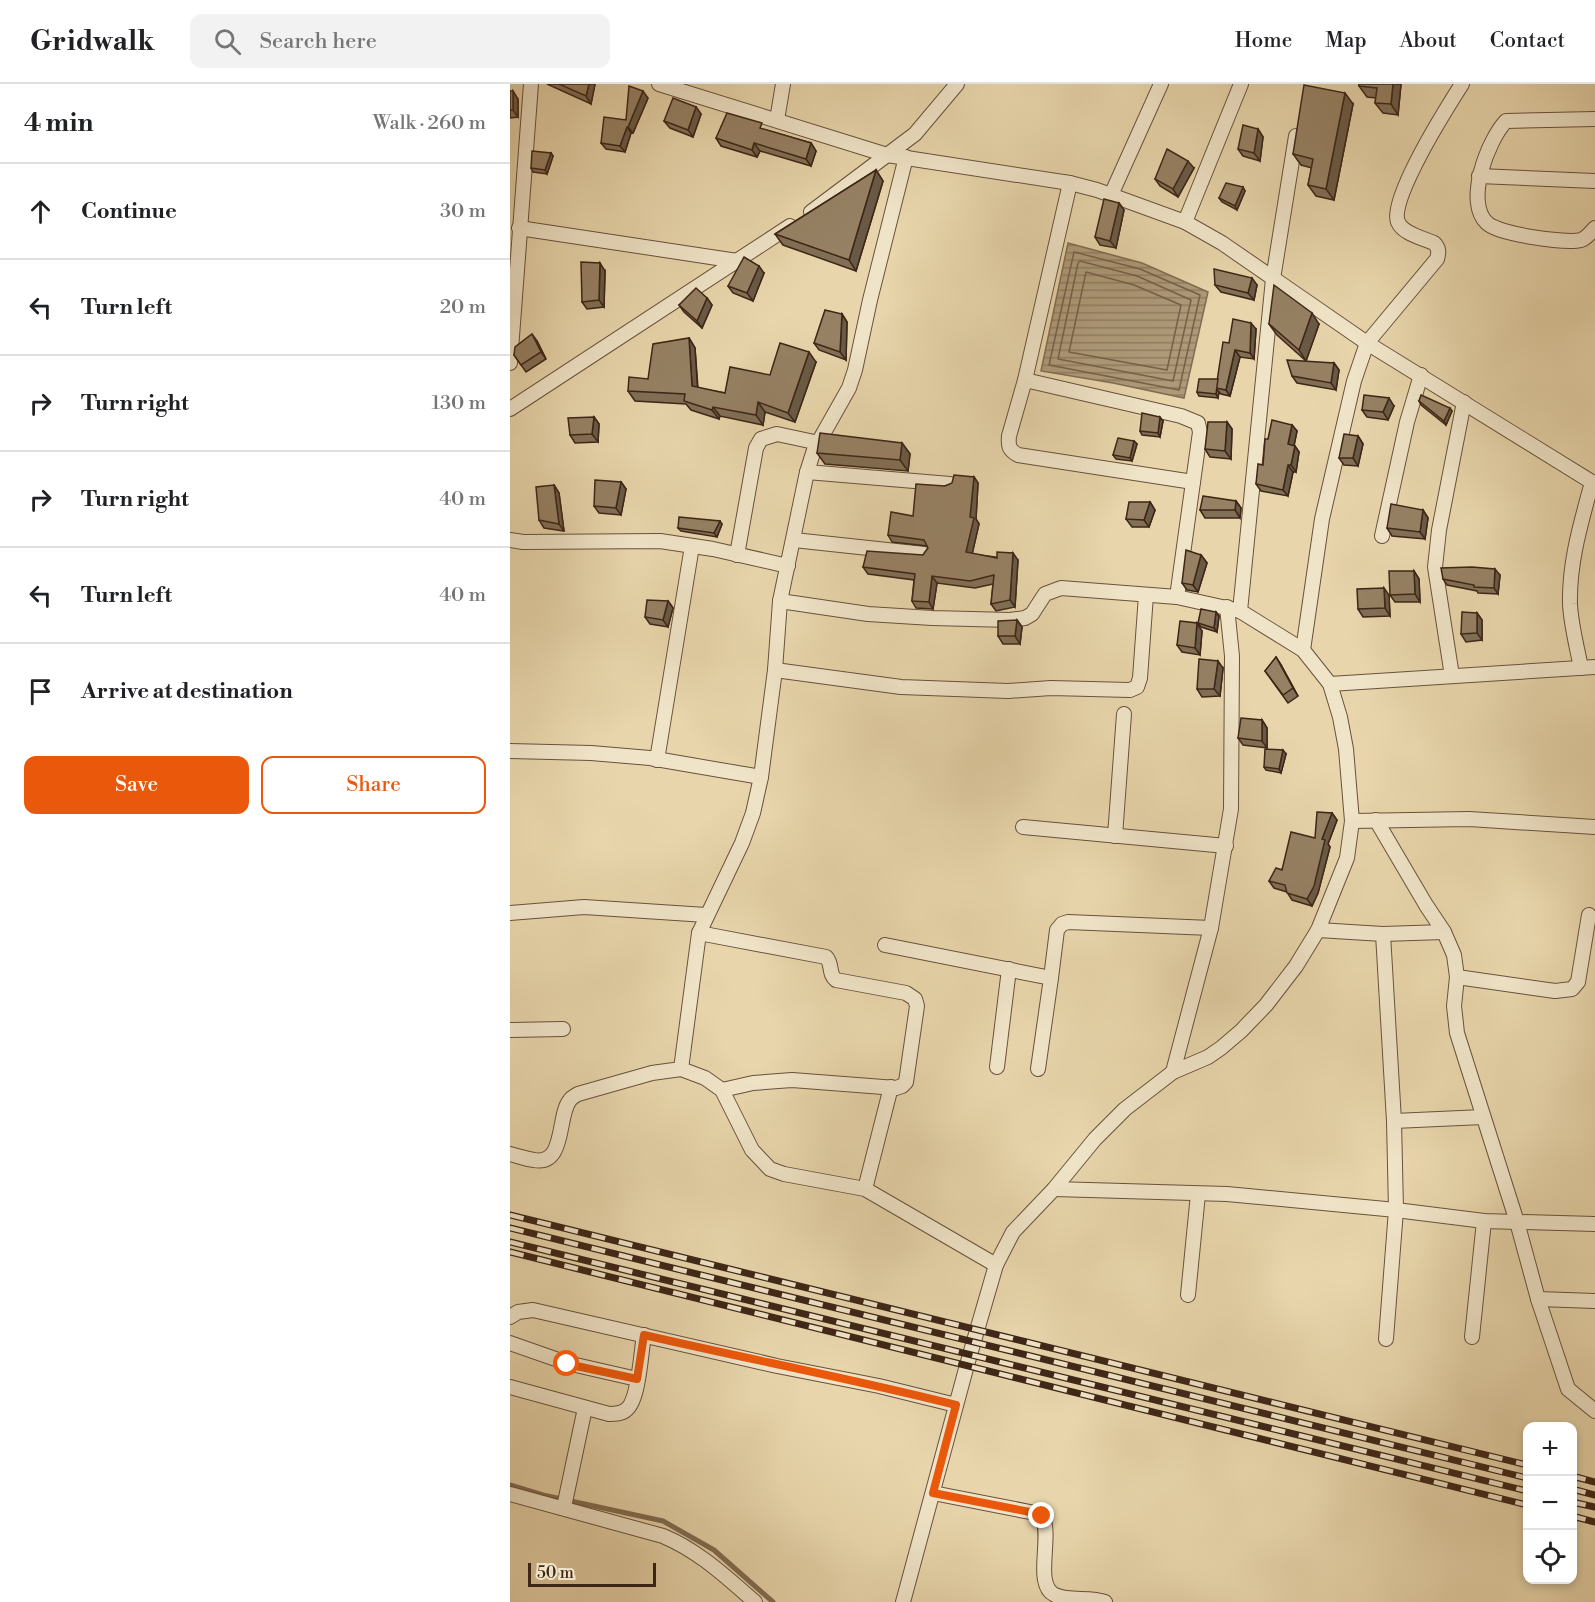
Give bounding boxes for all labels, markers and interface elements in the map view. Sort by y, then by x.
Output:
search box [190,14,610,68]
text: Gridwalk [30,24,154,59]
icon: search [211,25,244,58]
text: Search here [259,28,377,55]
text: Home [1235,28,1292,54]
text: Map [1325,28,1367,54]
text: About [1400,28,1457,54]
text: Contact [1490,28,1565,54]
text: 4 min [24,107,94,139]
text: Walk · 260 m [373,111,486,136]
icon: ahead [24,195,57,228]
text: Continue [81,198,177,225]
text: 30 m [440,199,486,224]
icon: left [24,291,57,324]
text: Turn left [81,294,172,321]
text: 20 m [440,295,486,320]
icon: right [24,387,57,420]
text: Turn right [81,390,189,417]
text: 130 m [431,391,486,416]
icon: right [24,483,57,516]
text: Turn right [81,486,189,513]
text: 40 m [439,487,486,512]
icon: left [24,579,57,612]
text: Turn left [81,582,172,609]
text: 40 m [439,583,486,608]
icon: arrive [24,675,57,708]
text: Arrive at destination [81,678,293,705]
button: Save [24,756,249,814]
button: Share [261,756,486,814]
route start [553,1350,579,1376]
map controls [1523,1422,1577,1584]
button: + [1523,1422,1577,1476]
button: − [1523,1476,1577,1530]
route end [1028,1502,1054,1528]
button: locate [1523,1530,1577,1584]
scale bar [528,1560,656,1588]
text: 50 m [537,1563,574,1583]

